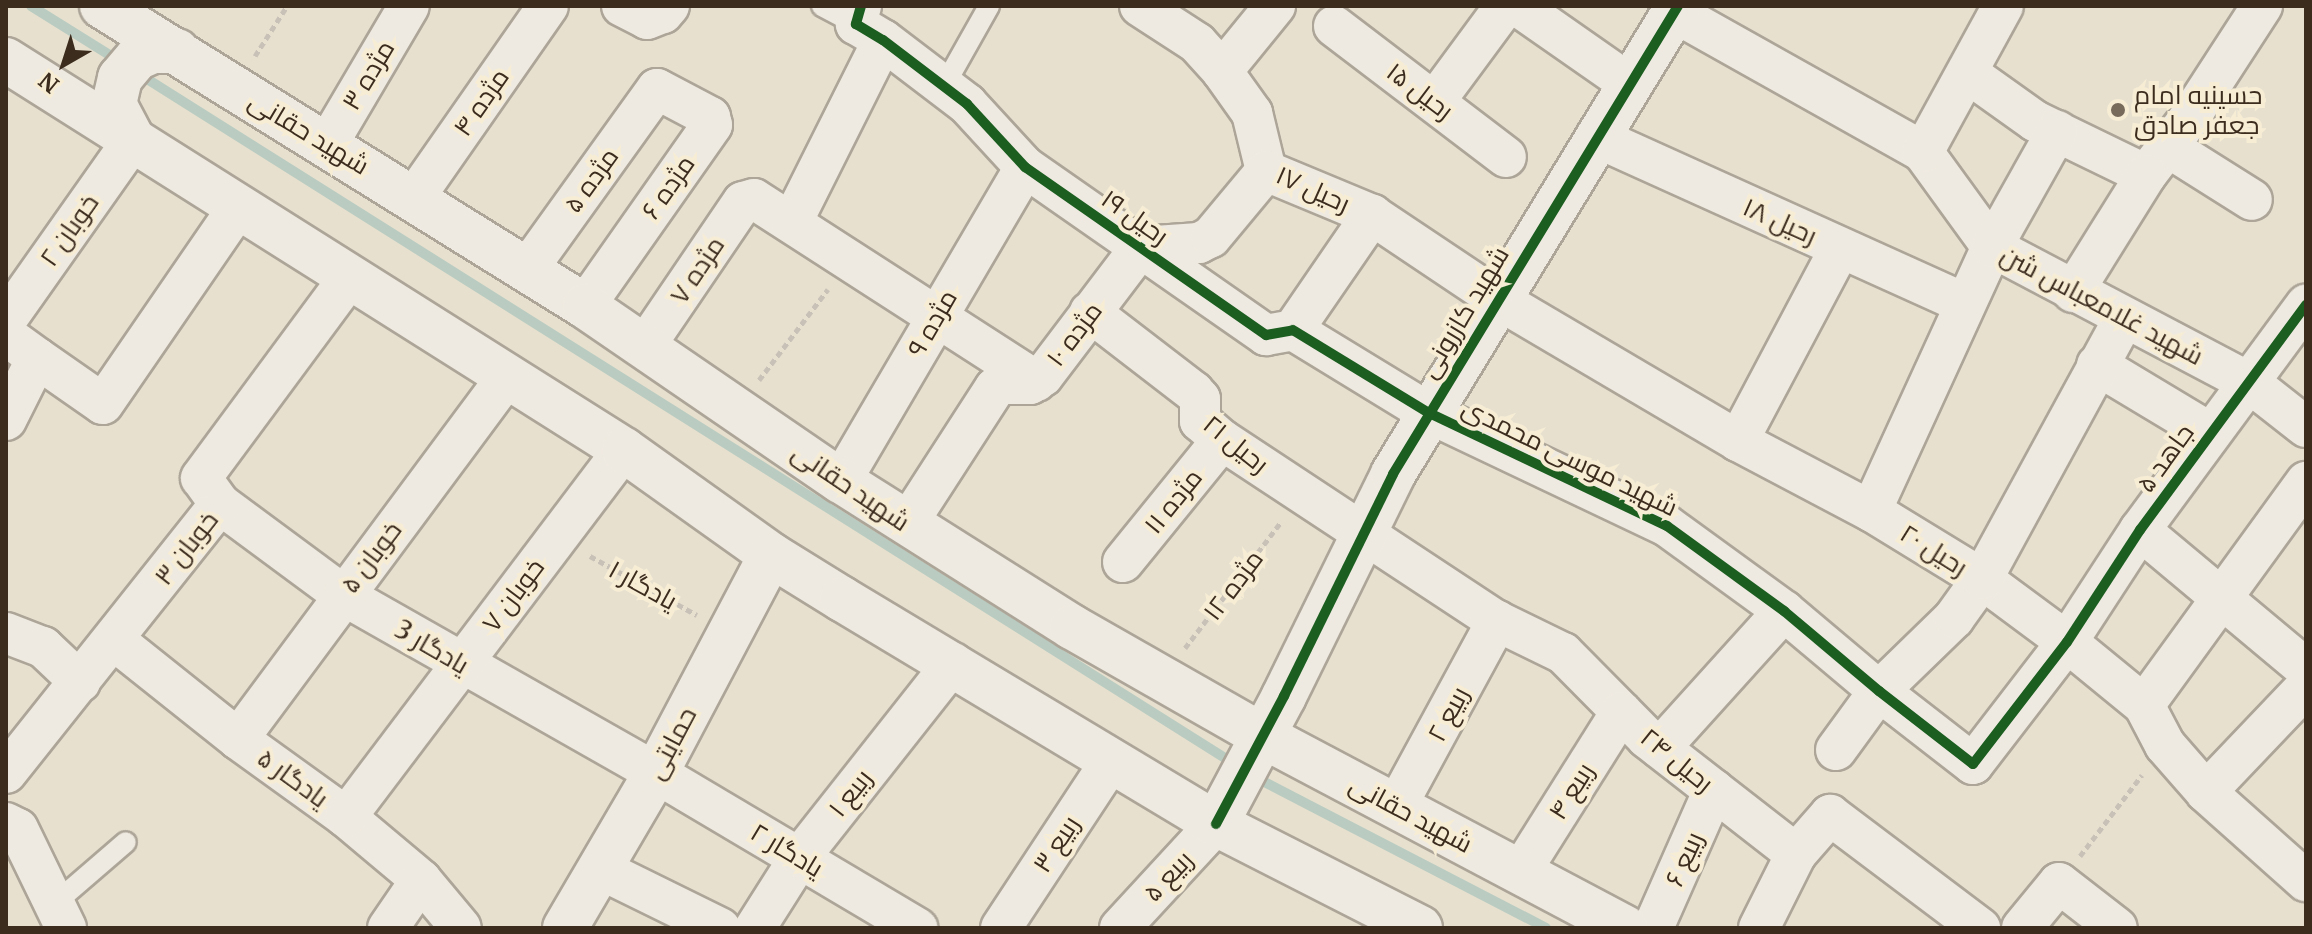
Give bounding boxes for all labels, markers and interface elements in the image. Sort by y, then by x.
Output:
north arrow [24,24,104,104]
street label: مژده ۳ [335,34,401,116]
street label: رحیل ۱۵ [1380,56,1460,126]
street label: مژده ۴ [447,62,515,142]
text: N [33,66,64,99]
place label: حسینیه امام جعفر صادق [2134,79,2263,140]
street label: شهید حقانی [243,85,375,181]
marker: حسینیه امام جعفر صادق [2109,101,2127,119]
street label: مژده ۵ [557,141,625,219]
street label: مژده ۶ [635,149,701,225]
street label: رحیل ۱۷ [1271,159,1355,219]
street label: رحیل ۱۹ [1095,183,1175,251]
street label: خوبان ۲ [33,188,105,272]
street label: رحیل ۱۸ [1738,191,1822,251]
street label: مژده ۷ [663,230,731,310]
street label: شهید غلامعباس شن [1996,238,2208,372]
street label: شهید کازرونی [1412,241,1516,383]
street label: مژده ۹ [901,284,963,362]
street label: مژده ۱۰ [1040,295,1108,373]
street label: شهید موسی محمدی [1457,391,1683,523]
street label: رحیل ۲۱ [1197,408,1275,480]
street label: جاهد ۵ [2130,418,2200,498]
street label: شهید حقانی [786,436,916,538]
street label: مژده ۱۱ [1137,462,1209,540]
street label: خوبان ۳ [148,505,224,591]
street label: خوبان ۵ [334,515,408,599]
street label: رحیل ۲۰ [1895,517,1973,583]
street label: مژده ۱۲ [1196,544,1270,626]
street label: خوبان ۷ [475,552,551,638]
street label: یادگار ۱ [603,554,683,616]
street label: یادگار 3 [389,613,475,681]
street label: ربیع ۲ [1421,681,1475,747]
street label: حمایتی [639,702,703,784]
street label: رحیل ۲۴ [1634,721,1720,799]
street label: یادگار ۵ [252,742,334,814]
street label: ربیع ۴ [1542,757,1600,825]
street label: ربیع ۱ [822,763,878,823]
street label: شهید حقانی [1344,769,1478,859]
street label: ربیع ۳ [1026,810,1086,878]
street label: یادگار ۲ [745,816,829,884]
street label: ربیع ۶ [1658,827,1710,891]
street label: ربیع ۵ [1137,844,1199,908]

